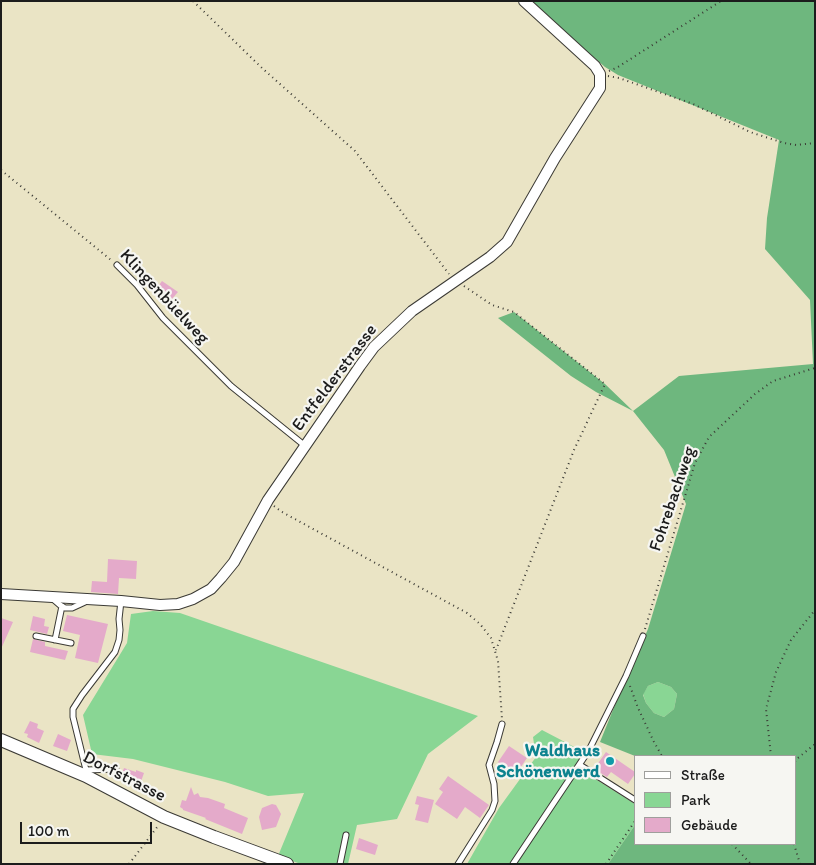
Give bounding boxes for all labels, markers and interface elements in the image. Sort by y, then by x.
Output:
street label: Klingenbüelweg [115,245,213,349]
street label: Entfelderstrasse [288,320,382,436]
street label: Fohrebachweg [645,444,701,554]
place label: Waldhaus Schönenwerd [496,740,600,782]
street label: Dorfstrasse [79,747,169,807]
marker: Waldhaus Schönenwerd [604,755,616,767]
legend [634,755,796,845]
text: Straße [681,766,725,784]
text: Park [681,791,711,809]
scale bar [22,812,155,844]
text: Gebäude [681,816,738,834]
text: 100 m [28,822,69,840]

